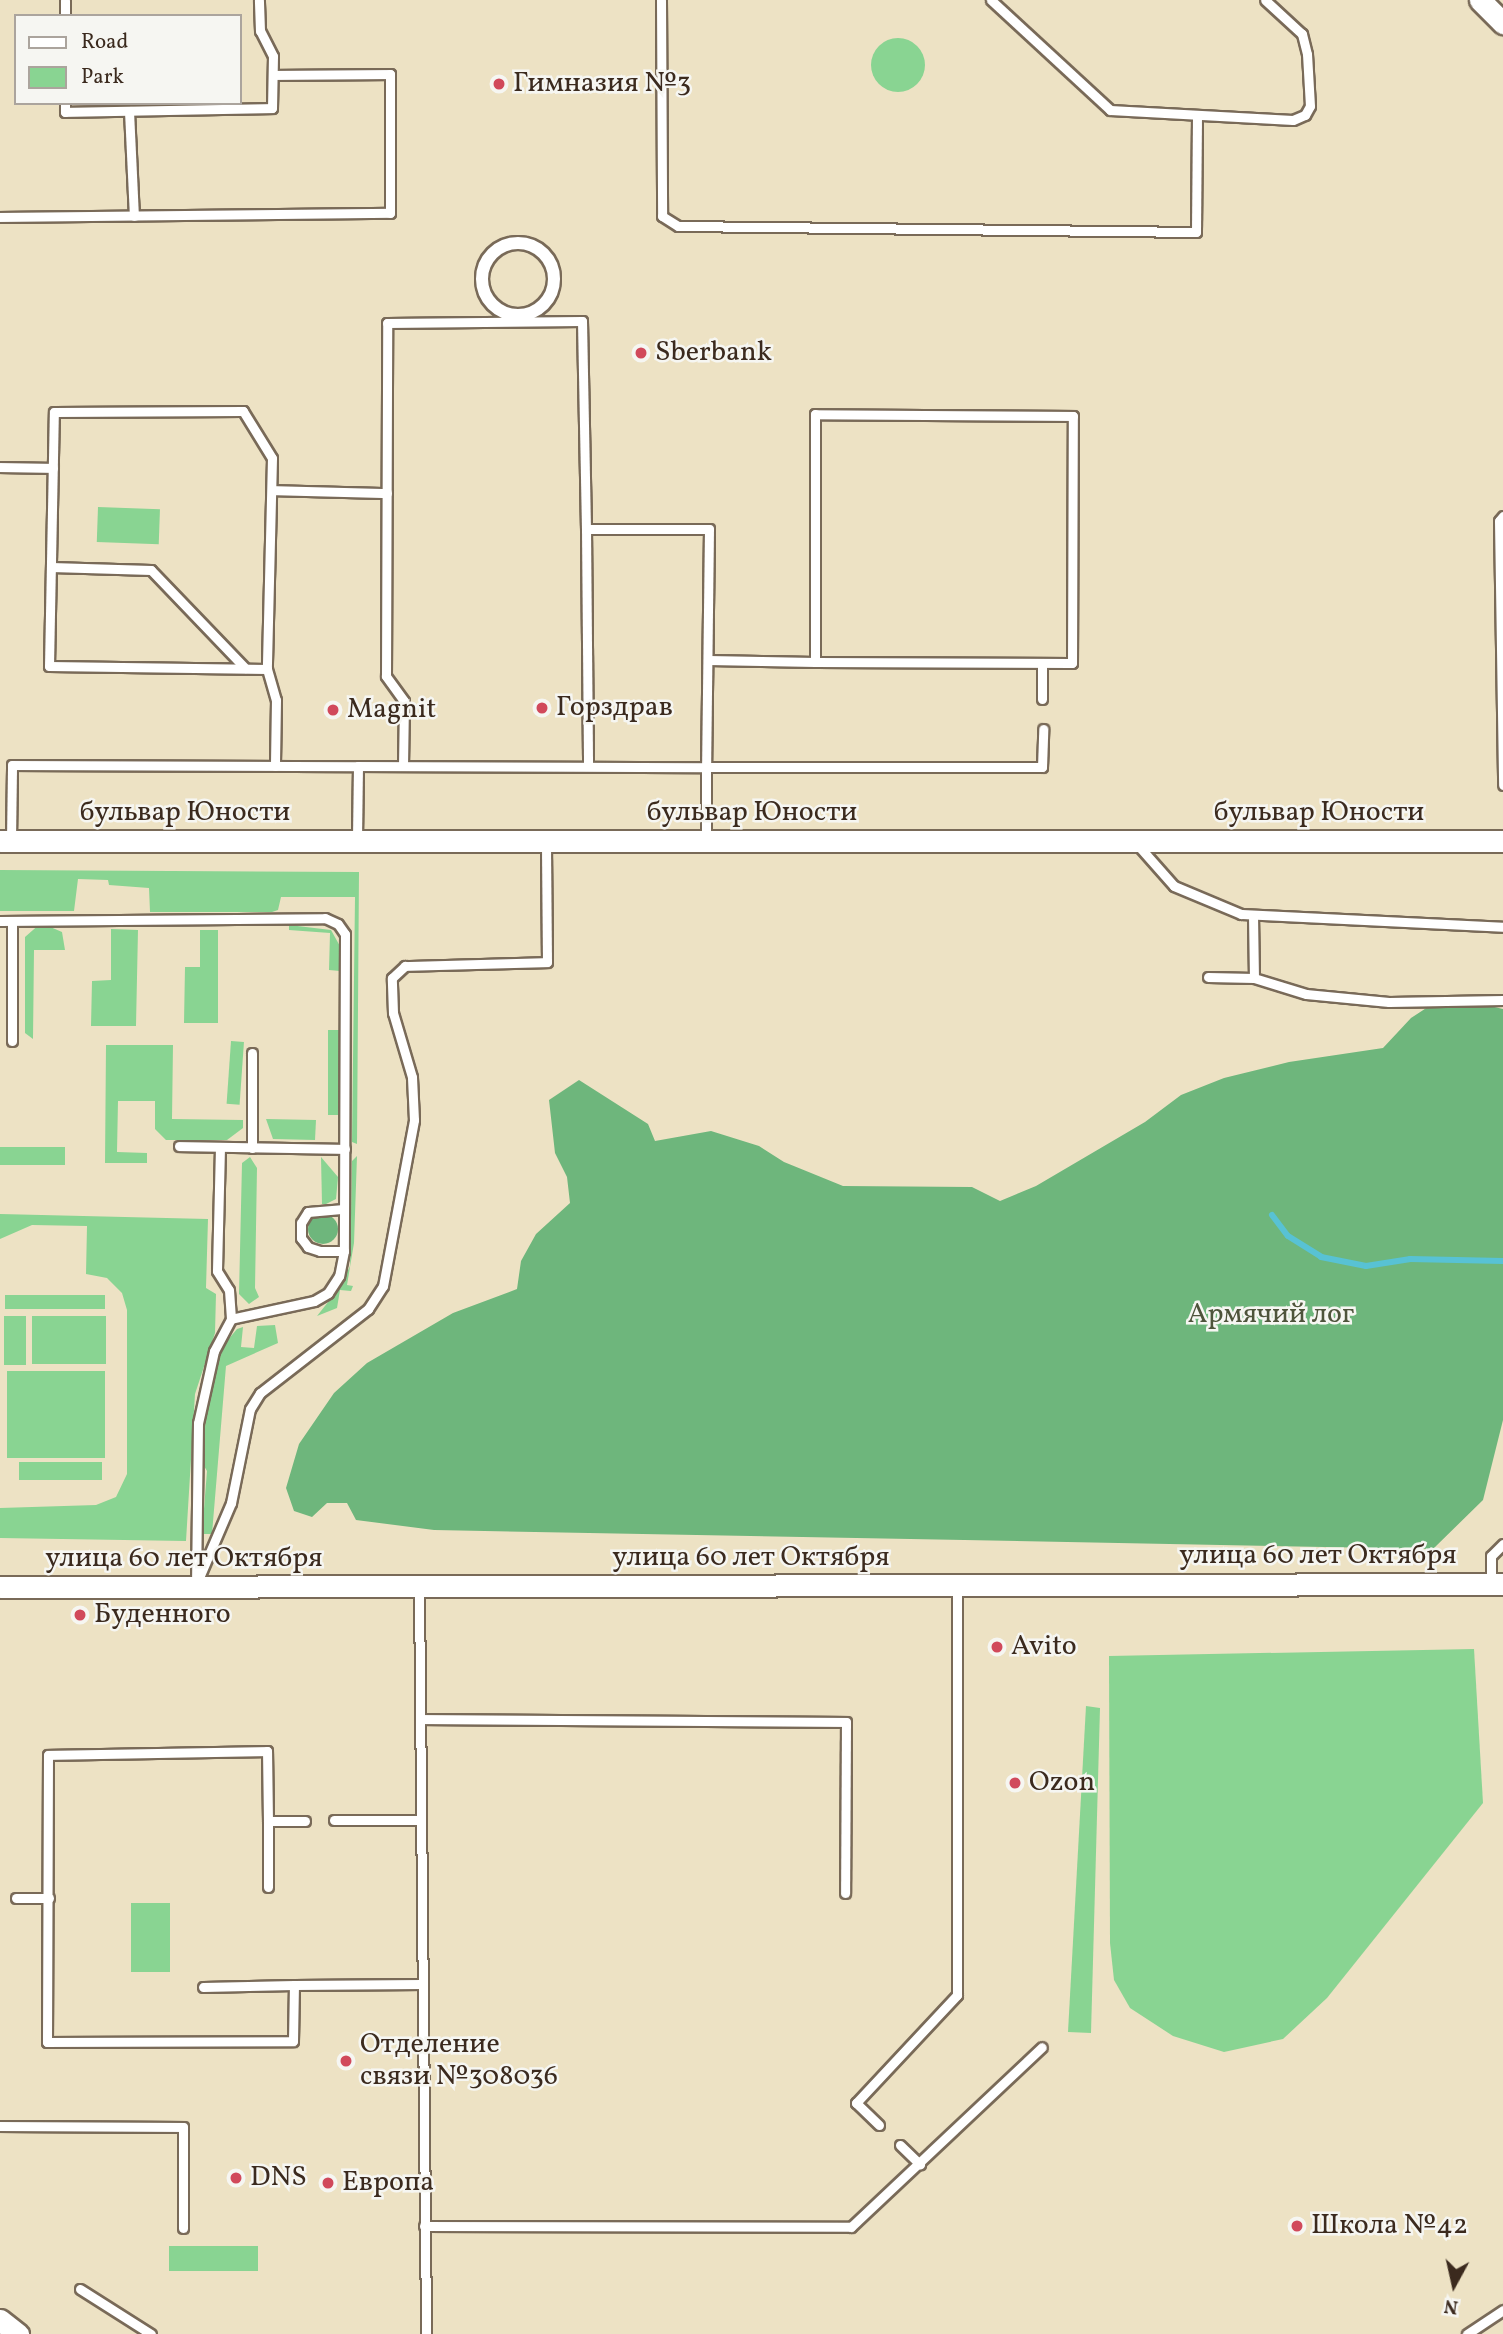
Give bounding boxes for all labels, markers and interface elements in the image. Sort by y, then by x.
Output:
legend [14,14,242,105]
text: Road [81,28,128,57]
text: Park [81,63,124,92]
place label: Гимназия №3 [513,67,691,101]
marker: Гимназия №3 [491,76,507,92]
place label: Sberbank [655,336,772,370]
marker: Sberbank [633,345,649,361]
place label: Горздрав [556,691,673,725]
place label: Magnit [347,693,436,727]
marker: Горздрав [534,700,550,716]
marker: Magnit [325,702,341,718]
street label: бульвар Юности [80,796,290,830]
street label: бульвар Юности [647,796,857,830]
street label: бульвар Юности [1214,796,1424,830]
park label: Армячий лог [1188,1298,1354,1332]
street label: улица 60 лет Октября [1179,1539,1457,1573]
street label: улица 60 лет Октября [612,1541,890,1575]
street label: улица 60 лет Октября [45,1542,323,1576]
place label: Буденного [94,1598,231,1632]
marker: Буденного [72,1607,88,1623]
place label: Avito [1011,1630,1077,1664]
marker: Avito [989,1639,1005,1655]
place label: Ozon [1029,1766,1095,1800]
marker: Ozon [1007,1775,1023,1791]
place label: Отделение связи №308036 [360,2028,558,2094]
marker: Отделение связи №308036 [338,2053,354,2069]
place label: DNS [250,2161,307,2195]
place label: Европа [342,2166,434,2200]
marker: DNS [228,2170,244,2186]
marker: Европа [320,2175,336,2191]
place label: Школа №42 [1311,2209,1468,2243]
marker: Школа №42 [1289,2218,1305,2234]
north arrow [1419,2250,1489,2320]
text: N [1442,2292,1460,2320]

